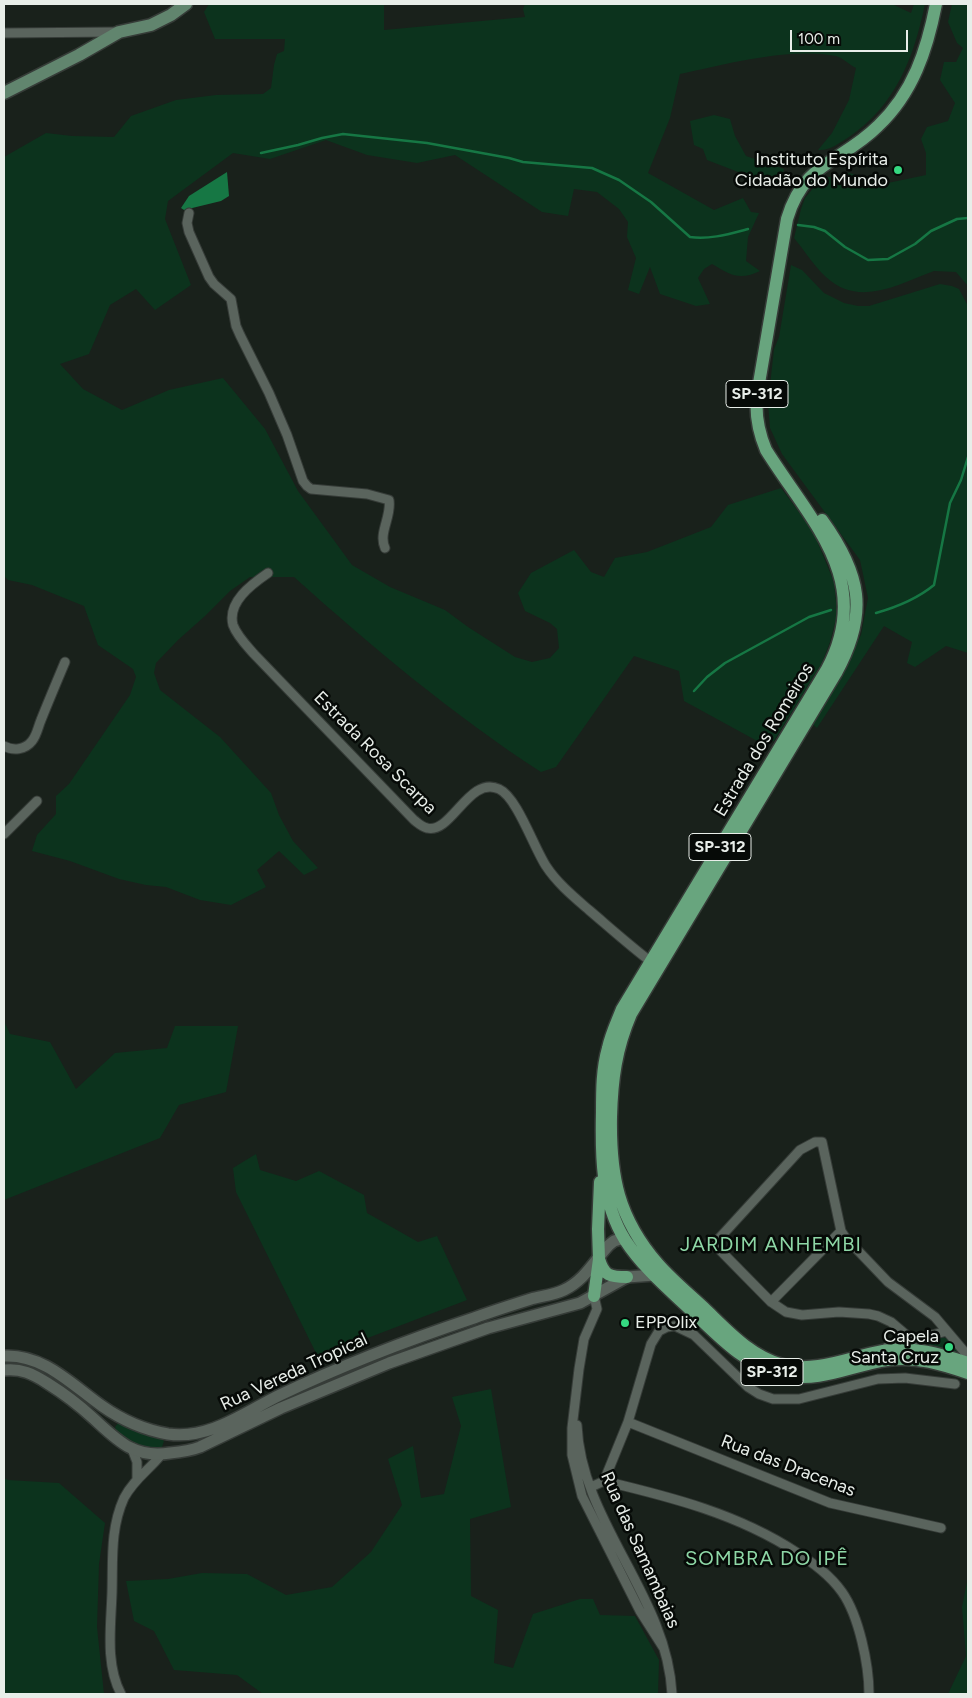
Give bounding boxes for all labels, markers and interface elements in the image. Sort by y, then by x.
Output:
scale bar [792,20,910,52]
text: 100 m [798,30,840,48]
place label: Instituto Espírita Cidadão do Mundo [735,149,888,192]
marker: Instituto Espírita Cidadão do Mundo [892,164,904,176]
road number: SP-312 [726,380,788,408]
street label: Estrada dos Romeiros [710,659,818,821]
street label: Estrada Rosa Scarpa [309,687,441,819]
road number: SP-312 [689,834,751,860]
district label: JARDIM ANHEMBI [678,1233,864,1257]
place label: EPPOlix [635,1312,697,1334]
marker: EPPOlix [619,1317,631,1329]
place label: Capela Santa Cruz [850,1326,939,1368]
street label: Rua Vereda Tropical [217,1328,371,1416]
marker: Capela Santa Cruz [943,1341,955,1353]
road number: SP-312 [741,1358,803,1385]
street label: Rua das Dracenas [718,1430,858,1502]
street label: Rua das Samambaias [596,1468,684,1632]
district label: SOMBRA DO IPÊ [683,1547,851,1571]

